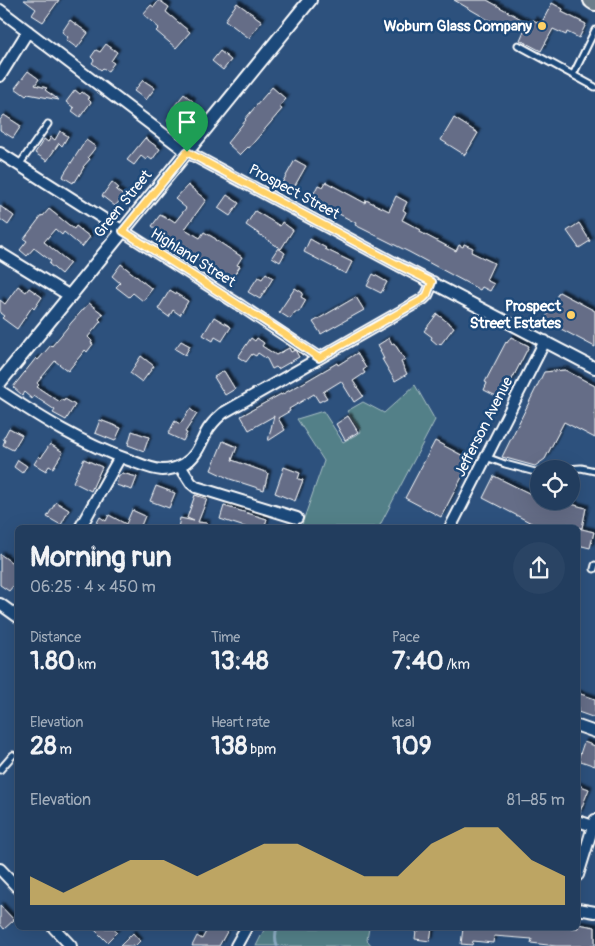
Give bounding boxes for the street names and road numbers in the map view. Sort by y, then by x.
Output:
street label: Prospect Street [245,160,343,224]
street label: Green Street [90,165,157,242]
street label: Highland Street [147,224,240,292]
street label: Jefferson Avenue [451,373,518,480]

